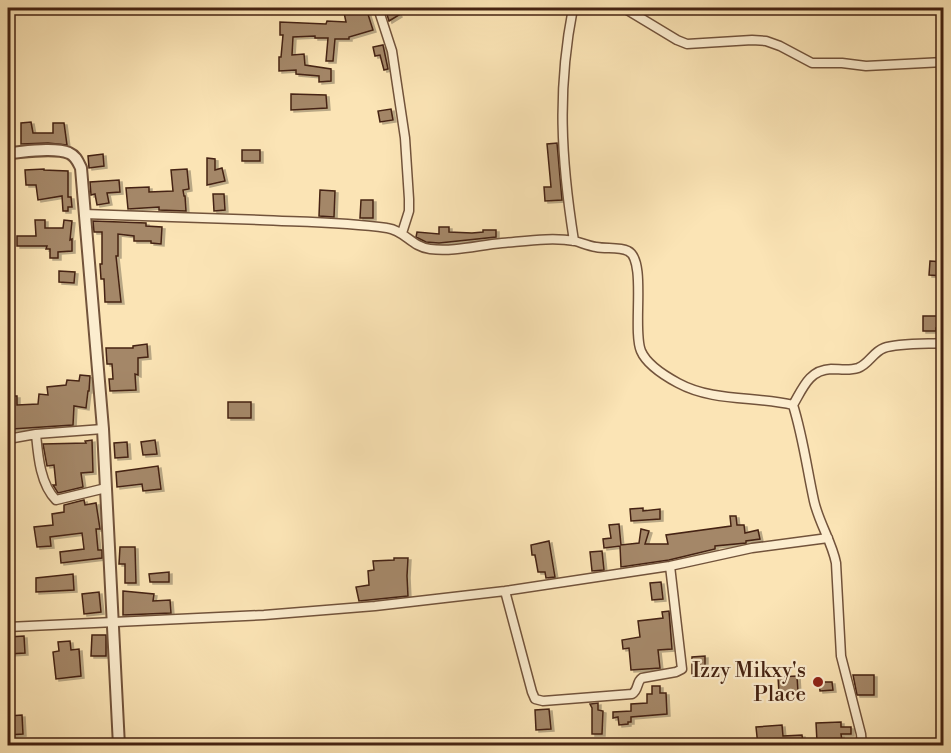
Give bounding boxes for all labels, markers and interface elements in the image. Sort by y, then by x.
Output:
place label: Izzy Mikxy's Place [692,658,806,708]
marker: Izzy Mikxy's Place [811,675,825,689]

